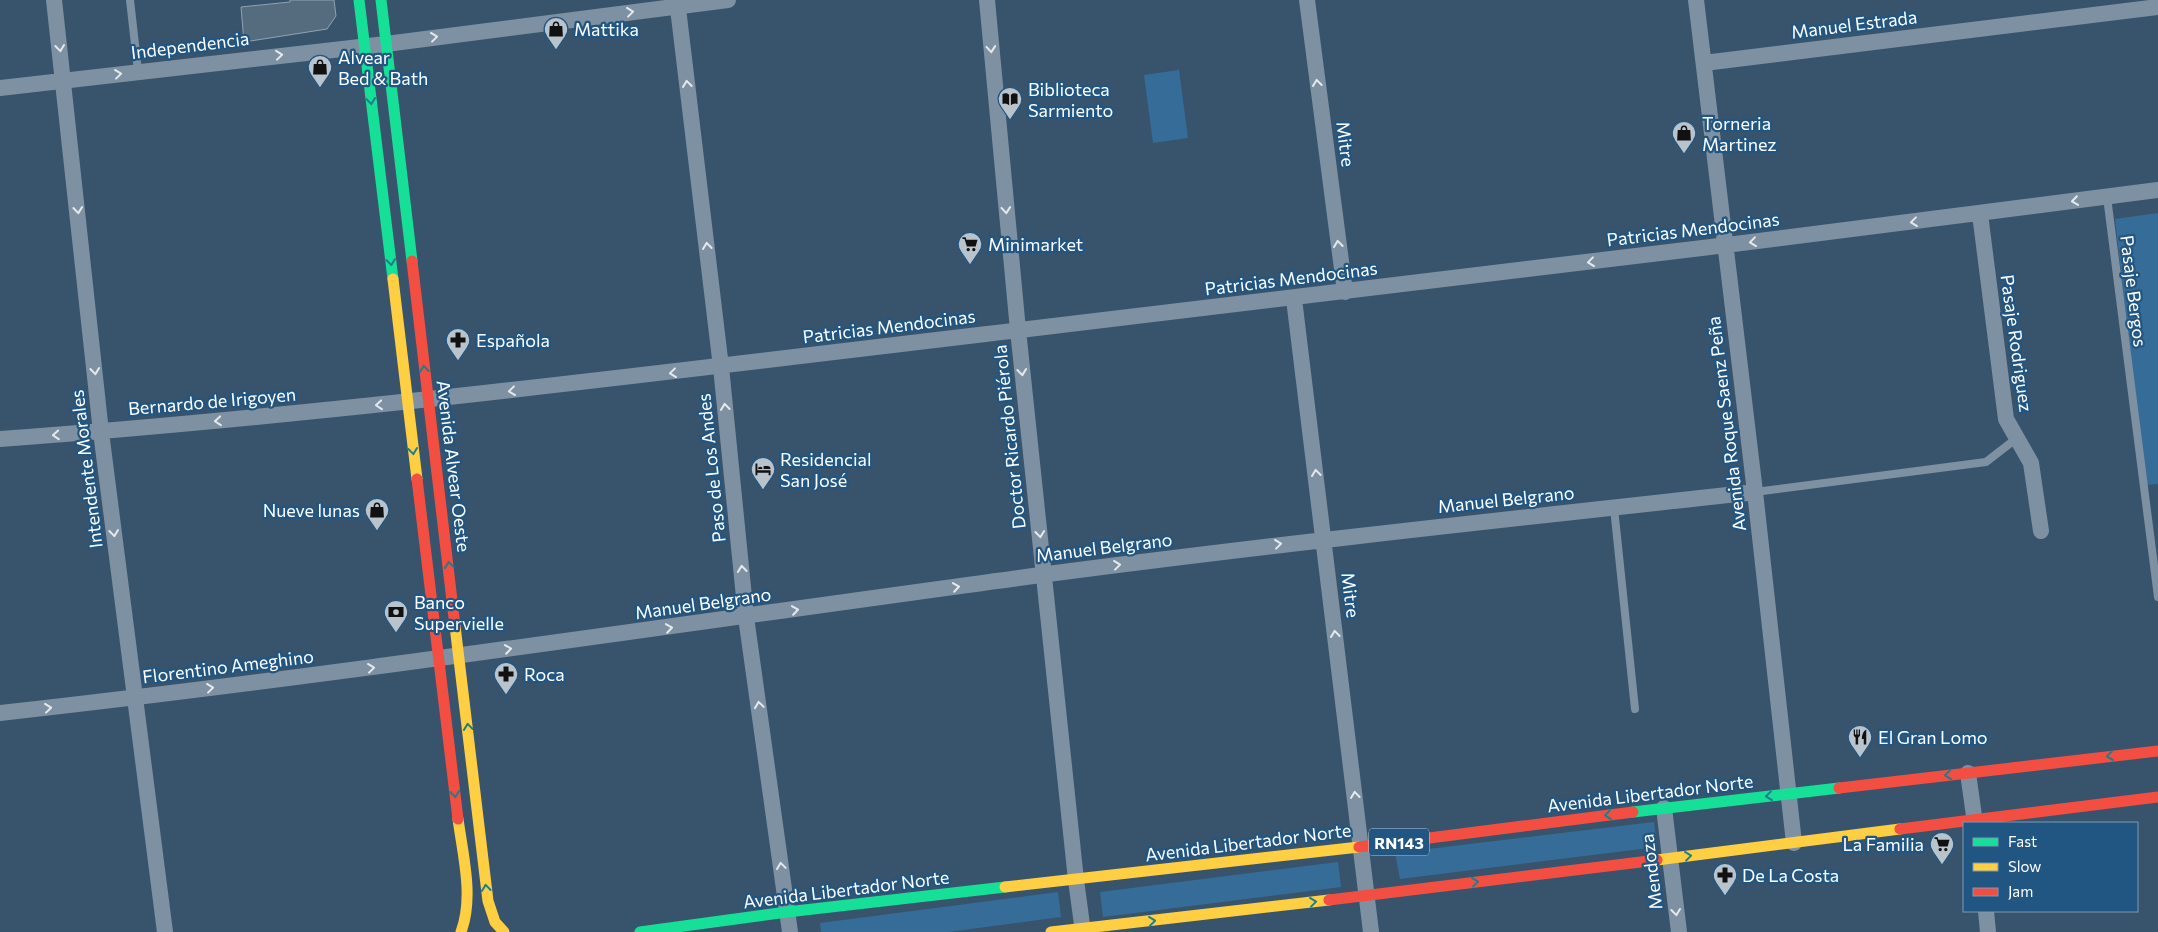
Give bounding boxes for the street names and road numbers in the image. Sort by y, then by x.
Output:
street label: Manuel Estrada [1790,5,1918,43]
street label: Independencia [130,27,250,63]
street label: Mitre [1332,120,1360,168]
street label: Patricias Mendocinas [1605,207,1781,251]
street label: Pasaje Bergos [2116,234,2152,348]
street label: Patricias Mendocinas [1203,256,1379,300]
street label: Pasaje Rodriguez [1996,273,2038,413]
street label: Patricias Mendocinas [801,304,977,348]
street label: Avenida Roque Saenz Peña [1702,315,1750,533]
street label: Doctor Ricardo Piérola [988,344,1030,530]
street label: Avenida Alvear Oeste [433,379,475,553]
street label: Bernardo de Irigoyen [127,383,297,419]
street label: Intendente Morales [65,389,107,549]
street label: Paso de Los Andes [692,392,730,544]
street label: Manuel Belgrano [1437,481,1575,517]
street label: Manuel Belgrano [1035,528,1173,566]
street label: Mitre [1337,571,1365,619]
street label: Manuel Belgrano [633,583,773,623]
street label: Florentino Ameghino [141,645,315,687]
street label: Avenida Libertador Norte [1546,769,1754,817]
street label: Avenida Libertador Norte [1144,818,1352,866]
road number: RN143 [1369,829,1429,856]
street label: Mendoza [1635,833,1667,911]
street label: Avenida Libertador Norte [742,865,950,913]

